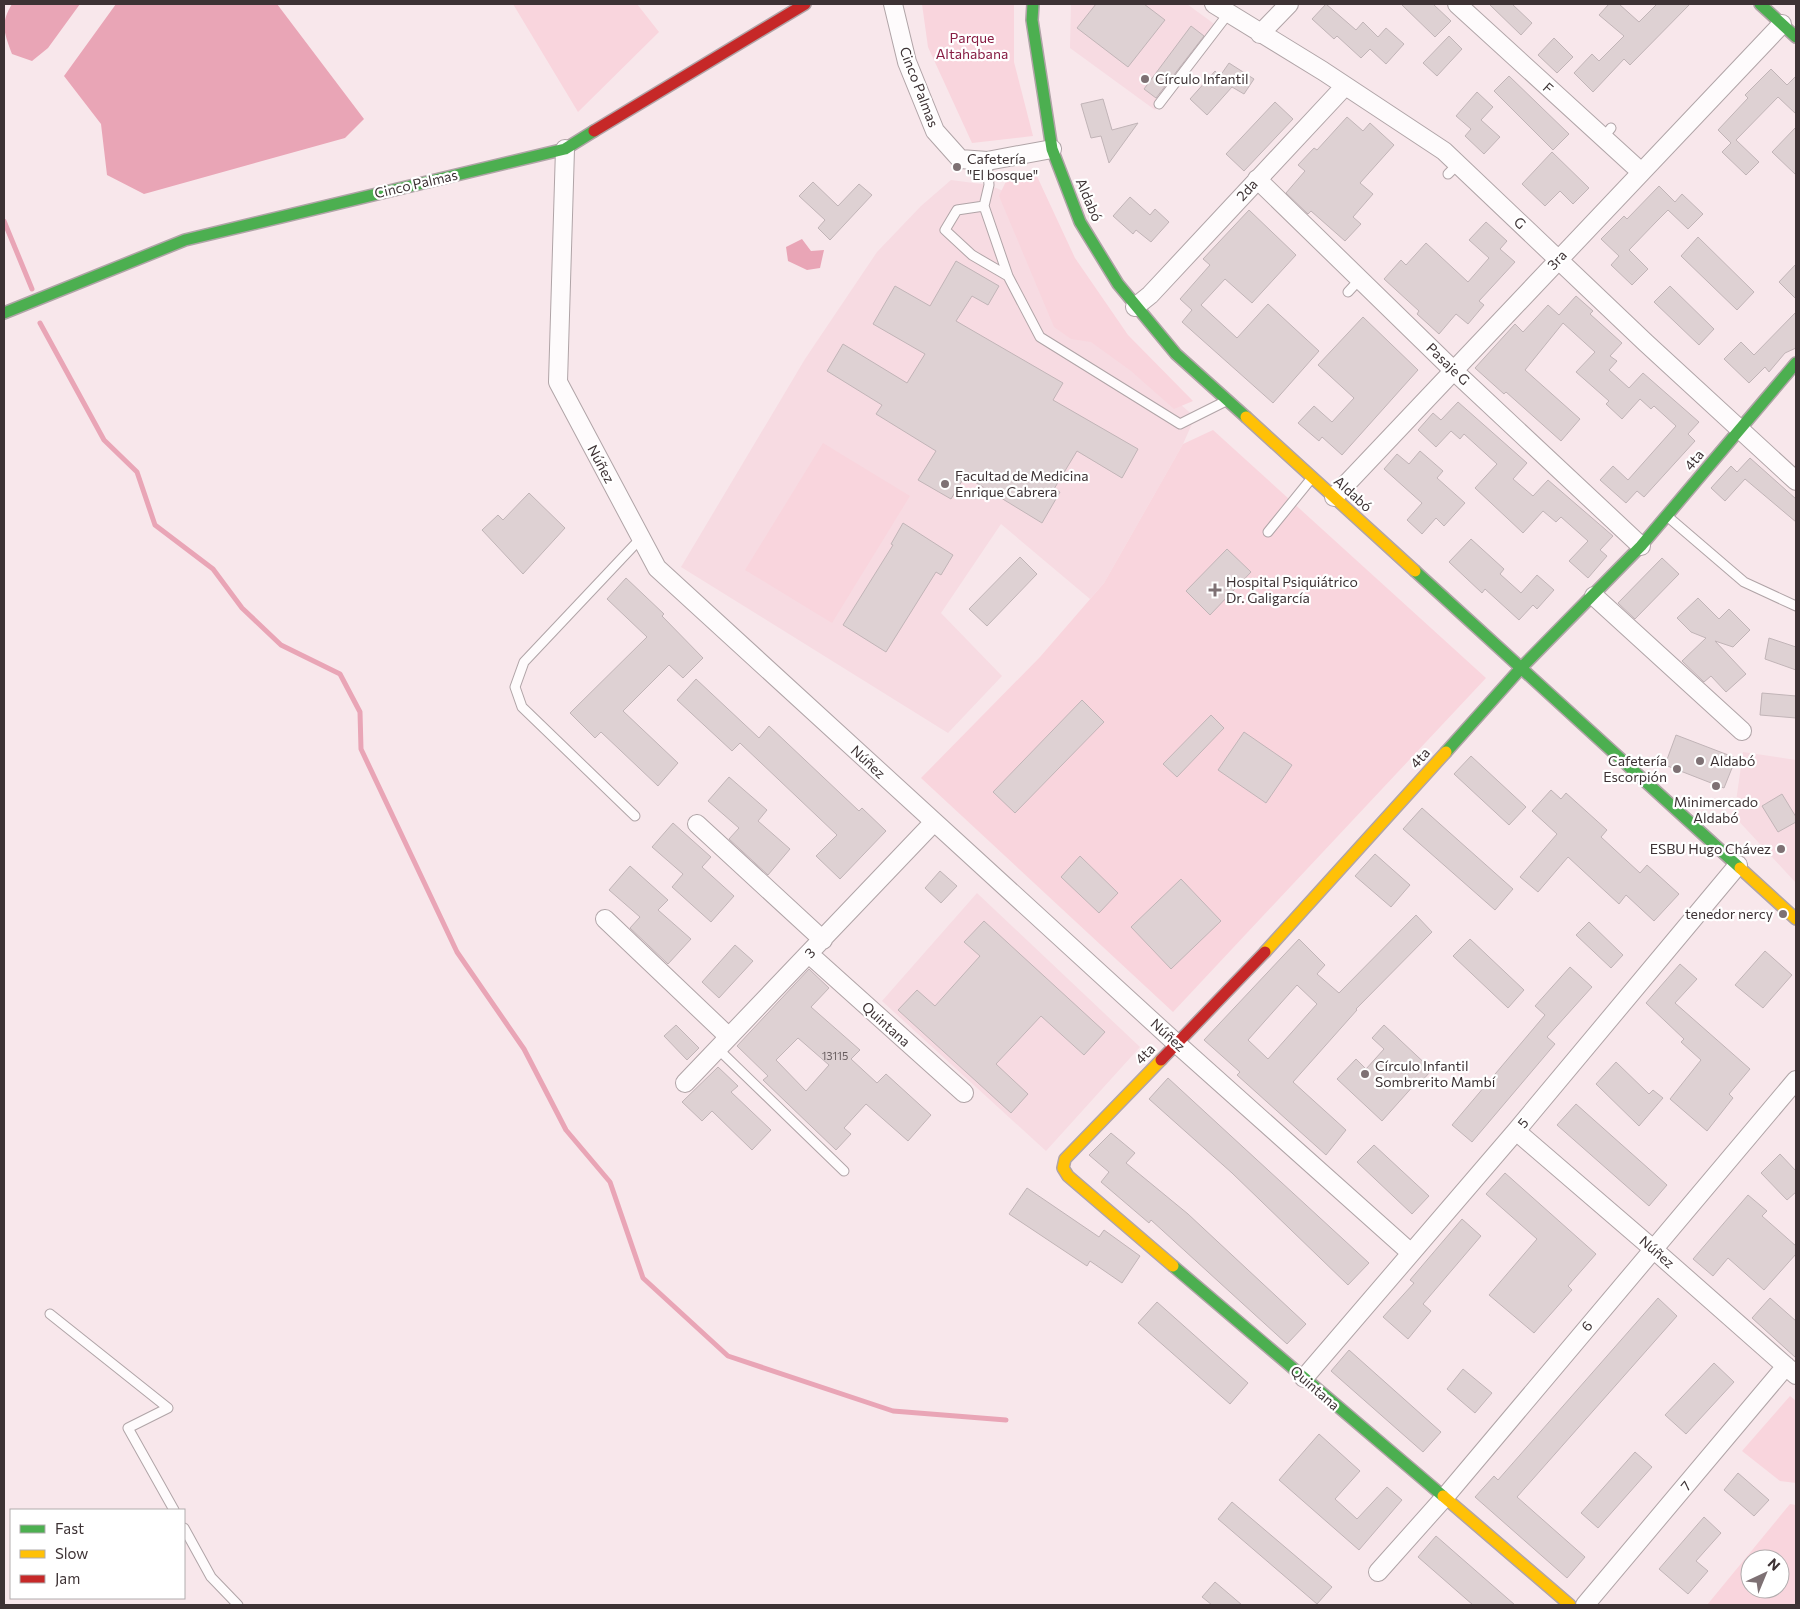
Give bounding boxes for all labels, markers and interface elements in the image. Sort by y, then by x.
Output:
park label: Parque Altahabana [936,29,1008,62]
street label: Cinco Palmas [896,44,943,129]
place label: Círculo Infantil [1155,70,1248,87]
marker: Círculo Infantil [1139,73,1151,85]
street label: F [1540,79,1557,97]
place label: Cafetería "El bosque" [967,150,1038,183]
marker: Cafetería "El bosque" [951,161,963,173]
street label: Cinco Palmas [373,166,459,201]
street label: 2da [1233,175,1261,204]
street label: Aldabó [1073,176,1106,224]
street label: G [1511,213,1530,232]
street label: 3ra [1543,246,1570,273]
street label: Pasaje G [1423,339,1474,388]
street label: Núñez [584,442,619,486]
street label: 4ta [1680,446,1707,473]
place label: Facultad de Medicina Enrique Cabrera [955,467,1089,500]
street label: Aldabó [1331,472,1376,515]
marker: Facultad de Medicina Enrique Cabrera [939,478,951,490]
place label: Hospital Psiquiátrico Dr. Galigarcía [1226,573,1358,606]
marker: Hospital Psiquiátrico Dr. Galigarcía [1208,583,1222,597]
street label: Núñez [848,742,889,782]
street label: 4ta [1406,744,1433,771]
place label: Cafetería Escorpión [1603,752,1667,785]
place label: Aldabó [1710,752,1755,769]
marker: Aldabó [1694,755,1706,767]
marker: Cafetería Escorpión [1671,763,1683,775]
marker: Minimercado Aldabó [1710,780,1722,792]
place label: Minimercado Aldabó [1674,793,1758,826]
place label: ESBU Hugo Chávez [1650,840,1771,857]
marker: ESBU Hugo Chávez [1775,843,1787,855]
place label: tenedor nercy [1685,905,1773,922]
marker: tenedor nercy [1777,908,1789,920]
street label: 3 [801,944,819,961]
street label: Quintana [859,997,914,1050]
street label: Núñez [1148,1015,1189,1055]
street label: 4ta [1131,1040,1158,1067]
house number: 13115 [822,1049,848,1062]
place label: Círculo Infantil Sombrerito Mambí [1375,1057,1496,1090]
marker: Círculo Infantil Sombrerito Mambí [1359,1068,1371,1080]
street label: 5 [1514,1114,1532,1131]
street label: Núñez [1636,1232,1678,1271]
street label: 6 [1577,1317,1596,1334]
street label: Quintana [1287,1362,1343,1413]
street label: 7 [1677,1477,1695,1494]
legend [10,1509,185,1599]
text: Fast [55,1519,84,1537]
text: Slow [55,1544,88,1562]
north arrow [1740,1549,1790,1599]
text: N [1765,1555,1784,1574]
text: Jam [55,1569,80,1587]

